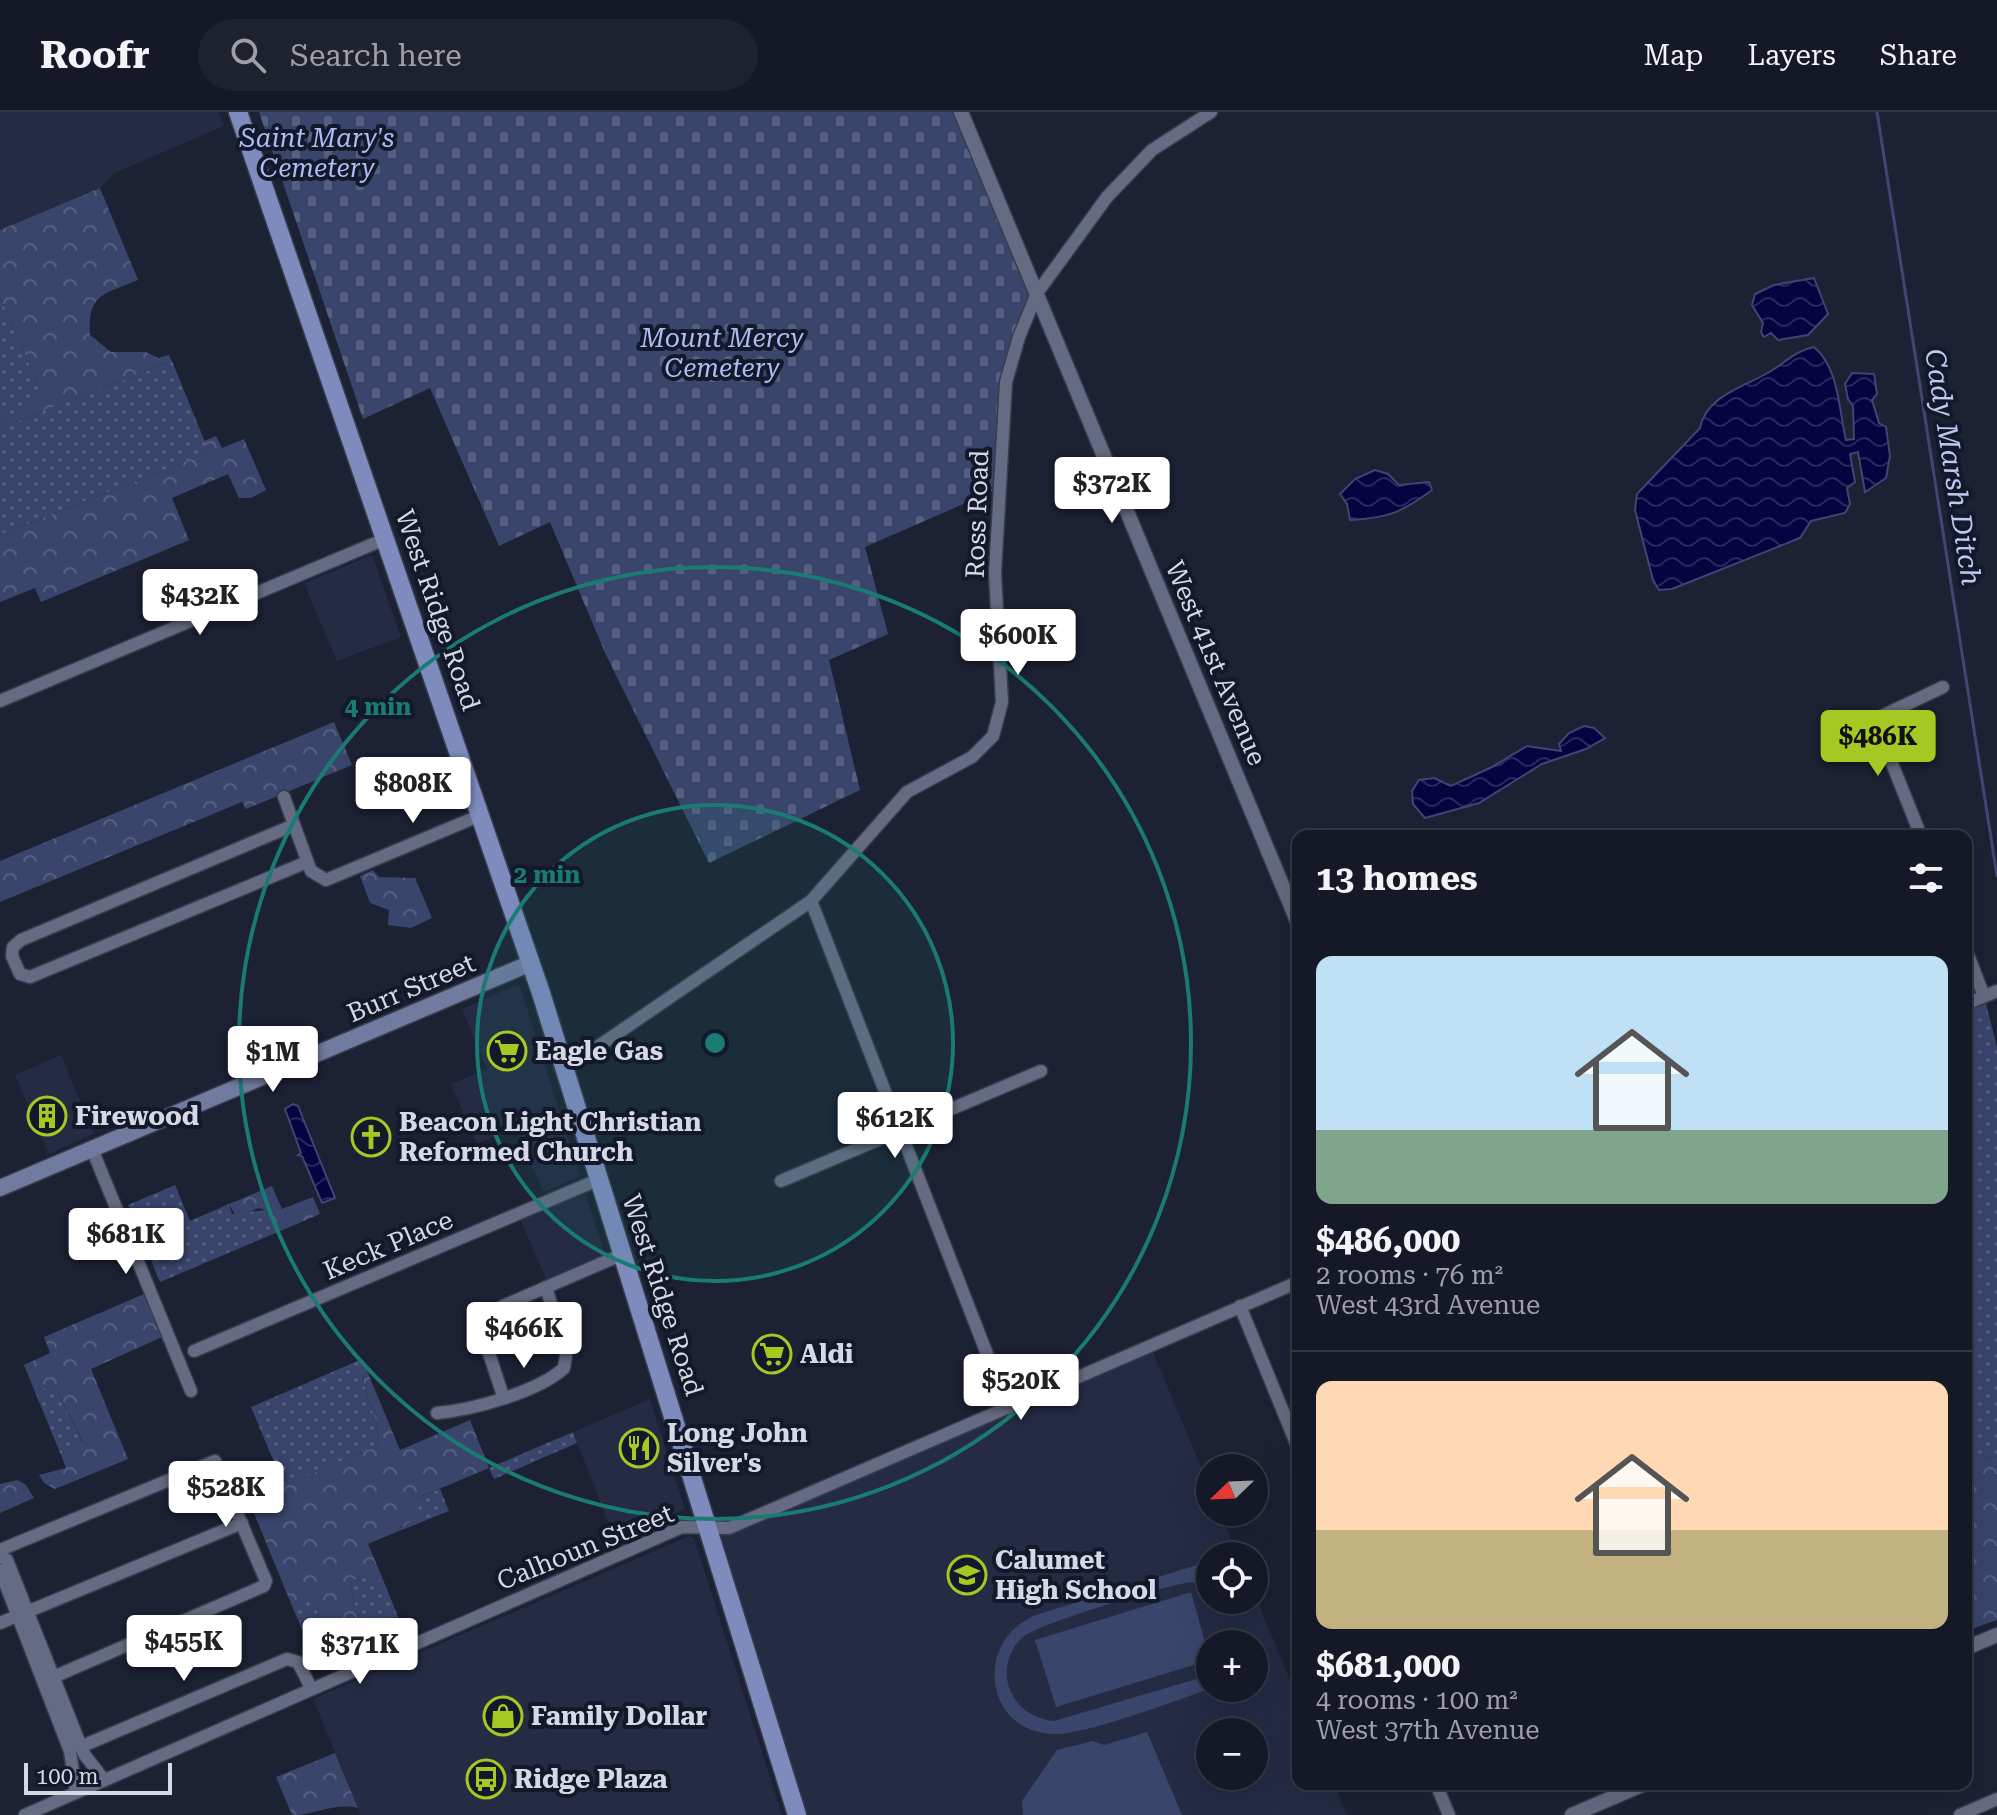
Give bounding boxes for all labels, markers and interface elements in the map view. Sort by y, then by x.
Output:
search box [198,19,758,91]
text: Roofr [40,33,150,77]
icon: search [226,33,270,77]
text: Search here [290,38,462,73]
text: Map [1644,39,1703,72]
text: Layers [1747,39,1836,72]
text: Share [1880,39,1957,72]
park label: Saint Mary's Cemetery [239,123,394,183]
park label: Mount Mercy Cemetery [639,323,804,383]
water label: Cady Marsh Ditch [1918,346,1988,588]
street label: Ross Road [960,449,994,579]
pin: $372K [1056,457,1168,525]
text: $372K [1073,468,1151,498]
street label: West Ridge Road [390,506,486,715]
street label: West 41st Avenue [1159,556,1273,770]
pin: $432K [144,569,256,637]
text: $432K [161,580,239,610]
pin: $600K [962,609,1074,677]
text: $600K [979,620,1057,650]
text: 4 min [345,693,411,721]
pin: $486K [1822,710,1934,778]
text: $486K [1839,721,1917,751]
pin: $808K [357,757,469,825]
text: $808K [374,768,452,798]
icon: filters [1904,856,1948,900]
text: 13 homes [1316,858,1478,898]
text: 2 min [514,861,580,889]
street label: Burr Street [343,948,480,1028]
icon: home [1560,1008,1704,1152]
pin: $1M [234,1026,312,1094]
centre of rings [701,1029,729,1057]
supermarket icon: Eagle Gas [486,1030,528,1072]
place label: Eagle Gas [535,1036,663,1066]
text: $1M [246,1037,300,1067]
pin: $612K [839,1092,951,1160]
building icon: Firewood [26,1095,68,1137]
place label: Firewood [75,1101,199,1131]
text: $612K [856,1103,934,1133]
place label: Beacon Light Christian Reformed Church [399,1107,701,1167]
church icon: Beacon Light Christian Reformed Church [350,1116,392,1158]
street label: West Ridge Road [616,1190,710,1400]
street label: Keck Place [319,1204,457,1286]
pin: $681K [70,1208,182,1276]
text: $681K [87,1219,165,1249]
text: $486,000 [1316,1220,1460,1260]
text: 2 rooms · 76 m² [1316,1260,1503,1290]
text: West 43rd Avenue [1316,1290,1540,1320]
pin: $466K [468,1302,580,1370]
text: $466K [485,1313,563,1343]
supermarket icon: Aldi [751,1333,793,1375]
place label: Aldi [800,1339,854,1369]
pin: $520K [965,1354,1077,1422]
text: $520K [982,1365,1060,1395]
place label: Long John Silver's [667,1418,808,1478]
restaurant icon: Long John Silver's [618,1427,660,1469]
icon: home [1560,1433,1704,1577]
north arrow [1196,1454,1268,1526]
map controls [1196,1454,1268,1790]
pin: $528K [170,1461,282,1529]
text: $528K [187,1472,265,1502]
street label: Calhoun Street [492,1498,678,1596]
button: locate [1196,1542,1268,1614]
place label: Calumet High School [995,1545,1157,1605]
school or university icon: Calumet High School [946,1554,988,1596]
pin: $455K [128,1615,240,1683]
pin: $371K [304,1618,416,1686]
text: $455K [145,1626,223,1656]
text: $371K [321,1629,399,1659]
button: + [1196,1630,1268,1702]
text: $681,000 [1316,1645,1460,1685]
text: 4 rooms · 100 m² [1316,1685,1518,1715]
shop icon: Family Dollar [482,1695,524,1737]
place label: Family Dollar [531,1701,708,1731]
text: West 37th Avenue [1316,1715,1540,1745]
button: − [1196,1718,1268,1790]
bus stop icon: Ridge Plaza [465,1758,507,1800]
scale bar [24,1759,172,1795]
text: 100 m [36,1764,99,1789]
place label: Ridge Plaza [514,1764,667,1794]

